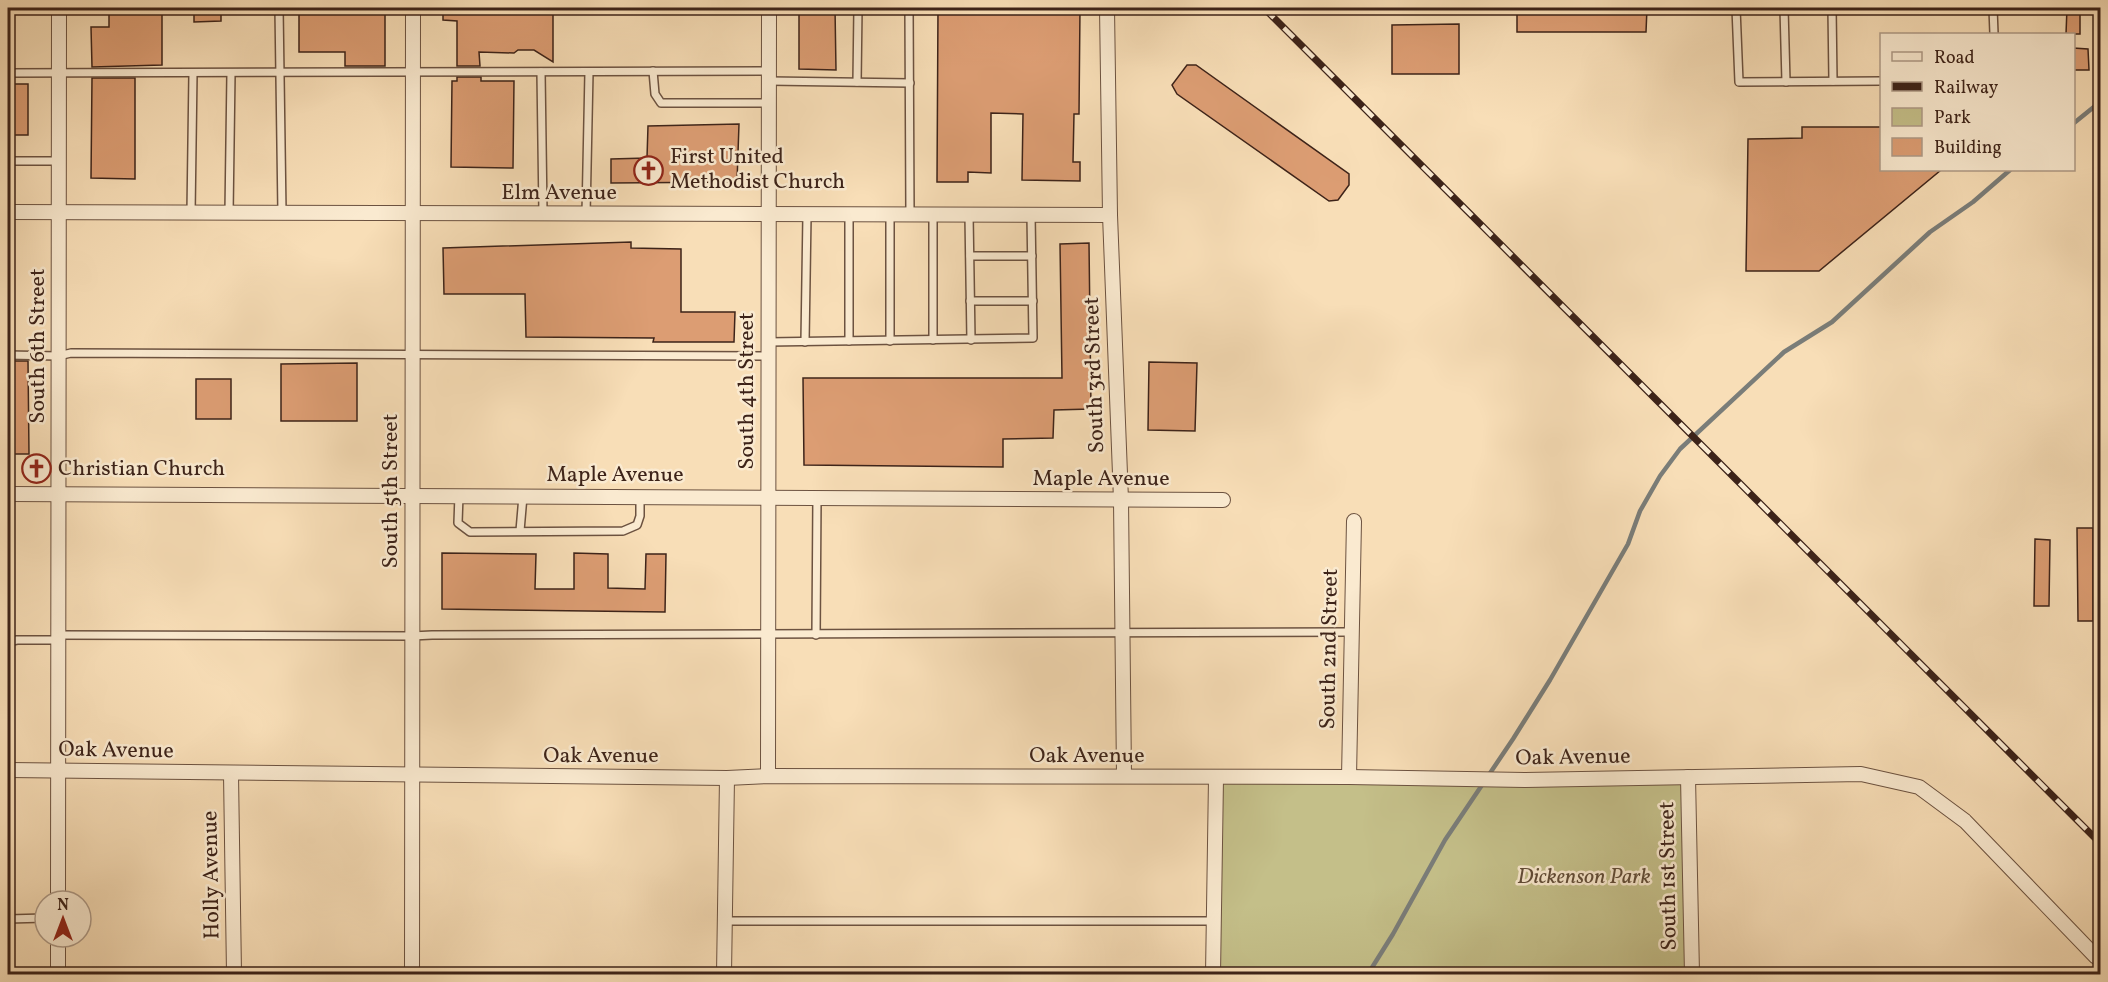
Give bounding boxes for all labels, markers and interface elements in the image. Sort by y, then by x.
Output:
legend [1880,33,2075,171]
text: Road [1934,46,1975,71]
text: Railway [1934,76,1998,101]
text: Park [1934,106,1971,131]
text: Building [1934,136,2002,161]
place label: First United Methodist Church [670,142,845,198]
church icon: First United Methodist Church [633,154,665,186]
street label: Elm Avenue [501,178,617,209]
street label: South 6th Street [23,268,54,424]
street label: South 3rd Street [1077,296,1113,454]
street label: South 4th Street [732,312,763,470]
street label: South 5th Street [376,413,407,568]
church icon: Christian Church [21,453,53,485]
place label: Christian Church [58,454,225,485]
street label: Maple Avenue [546,460,684,491]
street label: Maple Avenue [1032,464,1170,495]
street label: South 2nd Street [1313,568,1347,730]
street label: Oak Avenue [58,734,174,768]
street label: Oak Avenue [543,741,659,772]
street label: Oak Avenue [1029,741,1145,772]
street label: Oak Avenue [1515,741,1631,775]
street label: South 1st Street [1652,801,1686,951]
street label: Holly Avenue [195,810,229,940]
park label: Dickenson Park [1517,862,1651,893]
north arrow [33,889,93,949]
text: N [57,895,69,917]

